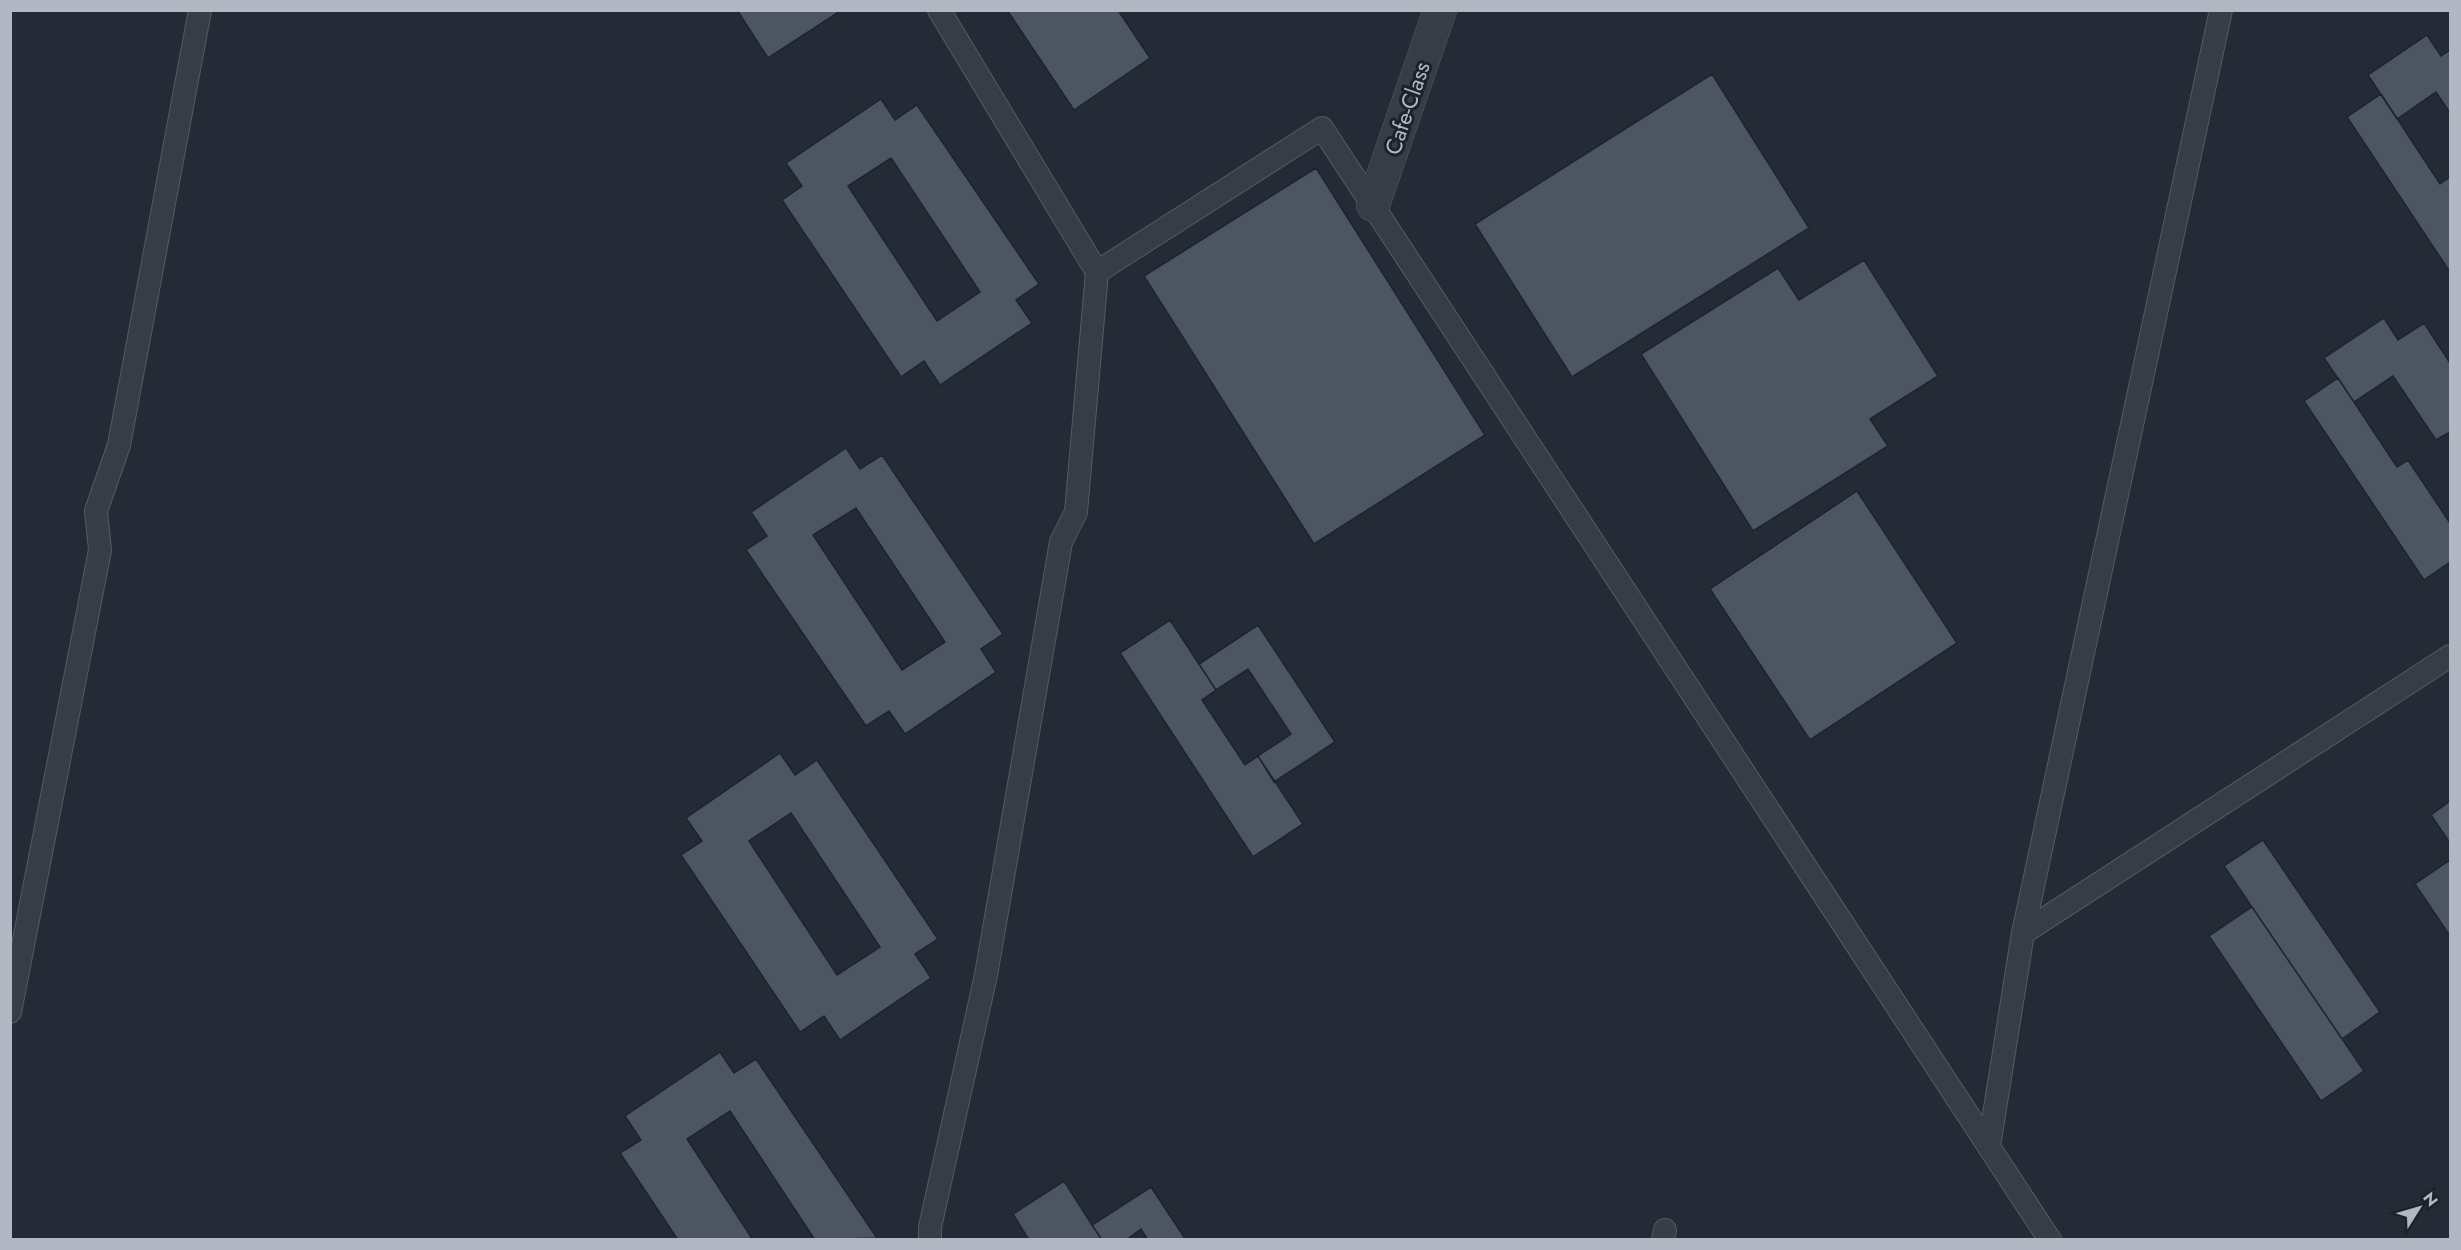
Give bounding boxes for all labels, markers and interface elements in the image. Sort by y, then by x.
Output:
street label: Cafe-Class [1376,57,1438,159]
north arrow [2389,1178,2449,1238]
text: N [2418,1187,2444,1211]

